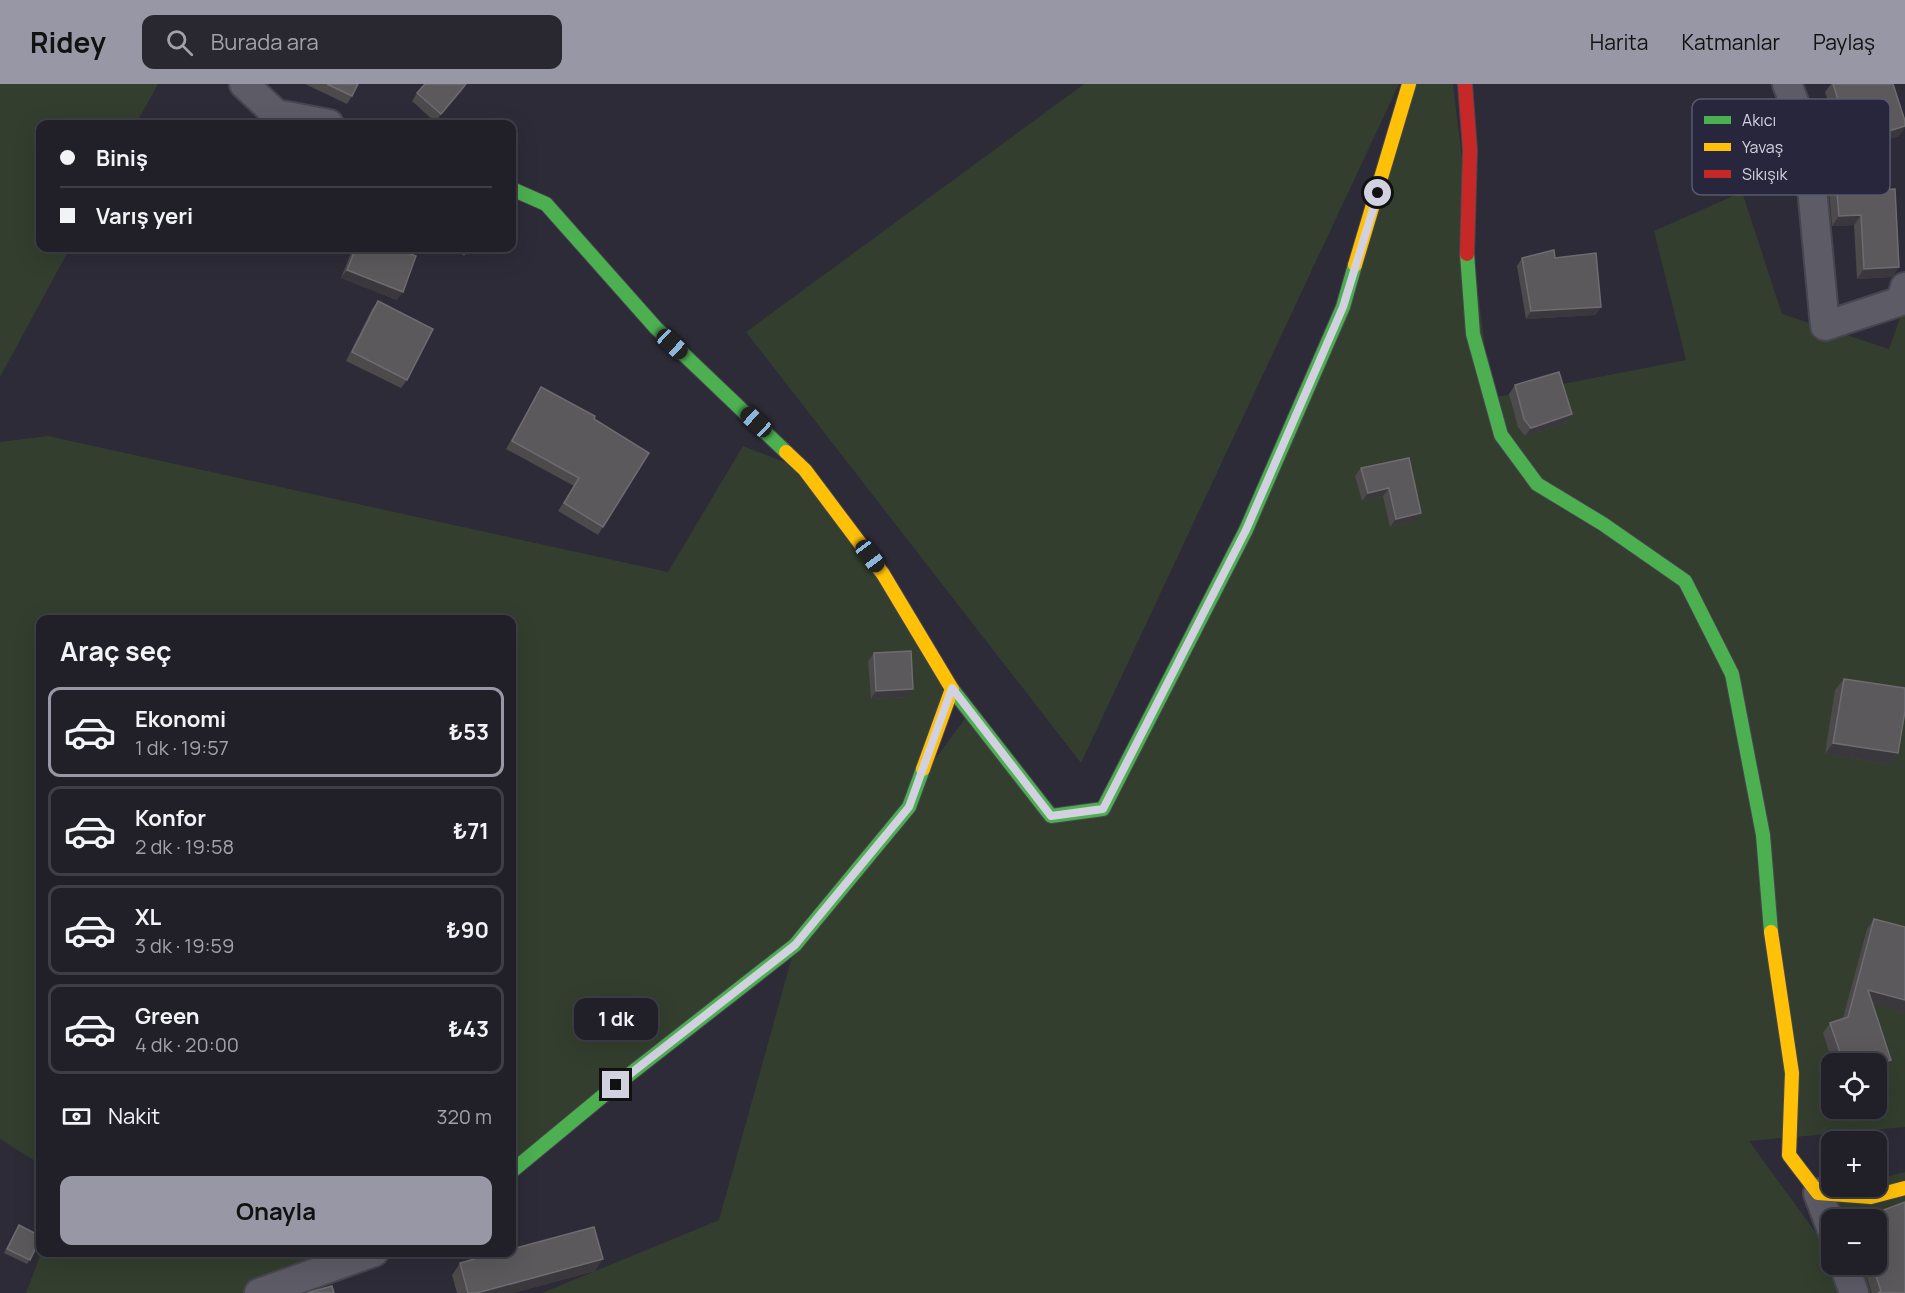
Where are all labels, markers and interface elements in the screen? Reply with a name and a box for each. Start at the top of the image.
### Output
search box [142,15,562,69]
text: Ridey [30,23,106,61]
icon: search [163,26,196,59]
text: Burada ara [211,27,319,57]
text: Harita [1590,28,1648,56]
text: Katmanlar [1681,28,1780,56]
text: Paylaş [1813,28,1875,56]
legend [1692,99,1890,195]
text: Akıcı [1742,109,1776,131]
text: Yavaş [1742,136,1783,158]
text: Biniş [96,143,148,173]
text: Sıkışık [1742,163,1788,185]
route start [1364,179,1391,206]
text: Varış yeri [96,201,193,231]
car [653,325,691,363]
car [737,403,775,441]
car [852,536,888,576]
text: Araç seç [60,632,171,669]
text: Ekonomi [135,704,226,734]
icon: car [63,705,117,759]
text: ₺53 [449,717,489,747]
text: 1 dk · 19:57 [135,734,229,761]
text: Konfor [135,803,206,833]
icon: car [63,804,117,858]
text: ₺71 [453,816,489,846]
text: 2 dk · 19:58 [135,833,234,860]
text: XL [135,902,161,932]
icon: car [63,903,117,957]
text: ₺90 [446,915,489,945]
text: 3 dk · 19:59 [135,932,235,959]
callout: 1 dk [574,998,658,1040]
text: Green [135,1001,200,1031]
icon: car [63,1002,117,1056]
text: 1 dk [598,1005,634,1032]
text: ₺43 [448,1014,489,1044]
text: 4 dk · 20:00 [135,1031,239,1058]
map controls [1821,1053,1887,1275]
button: locate [1821,1053,1887,1119]
route end [602,1071,629,1098]
icon: cash [60,1100,93,1133]
text: Nakit [108,1101,160,1131]
text: 320 m [436,1103,492,1130]
button: + [1821,1131,1887,1197]
button: Onayla [60,1176,492,1245]
button: − [1821,1209,1887,1275]

